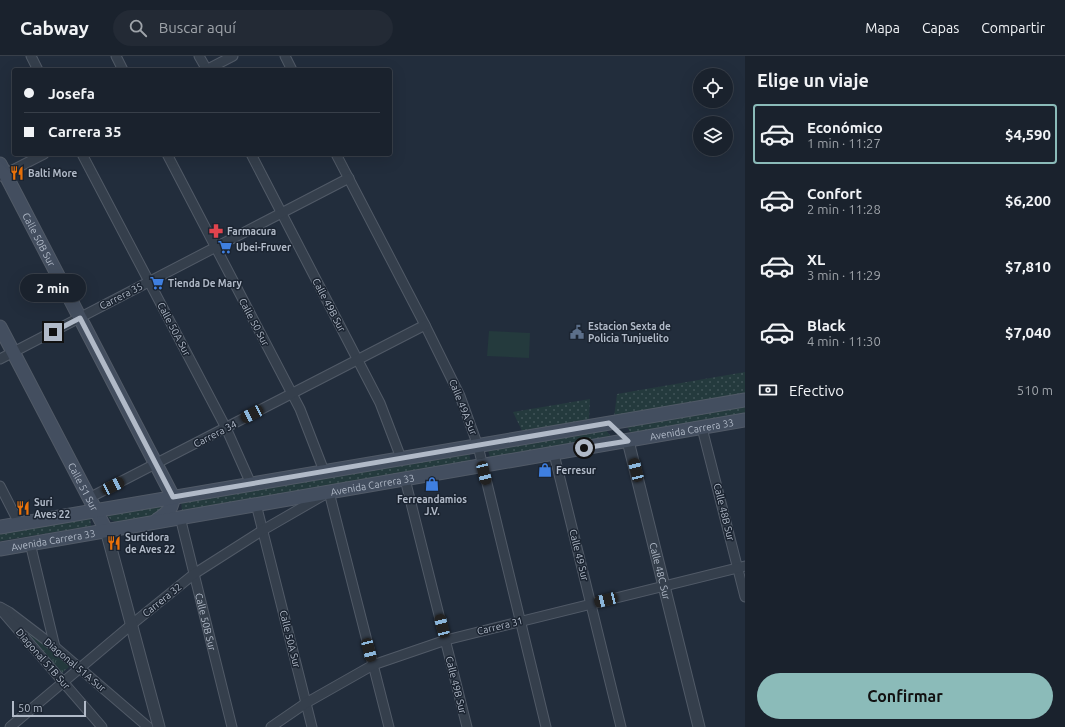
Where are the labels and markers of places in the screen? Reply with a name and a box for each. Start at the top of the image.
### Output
restaurant icon: Balti More [9,165,25,181]
place label: Balti More [28,168,78,179]
pharmacy icon: Farmacura [208,223,224,239]
place label: Farmacura [227,226,276,237]
supermarket icon: Ubei-Fruver [217,239,233,255]
place label: Ubei-Fruver [236,242,292,253]
supermarket icon: Tienda De Mary [149,275,165,291]
place label: Tienda De Mary [168,278,243,289]
place label: Estacion Sexta de Policia Tunjuelito [588,321,671,344]
public building icon: Estacion Sexta de Policia Tunjuelito [569,324,585,340]
shop icon: Ferresur [537,462,553,478]
place label: Ferresur [556,465,597,476]
shop icon: Ferreandamios J.V. [424,476,440,492]
place label: Ferreandamios J.V. [397,494,467,517]
place label: Suri Aves 22 [34,497,70,520]
restaurant icon: Suri Aves 22 [15,500,31,516]
place label: Surtidora de Aves 22 [125,532,176,555]
restaurant icon: Surtidora de Aves 22 [106,535,122,551]

